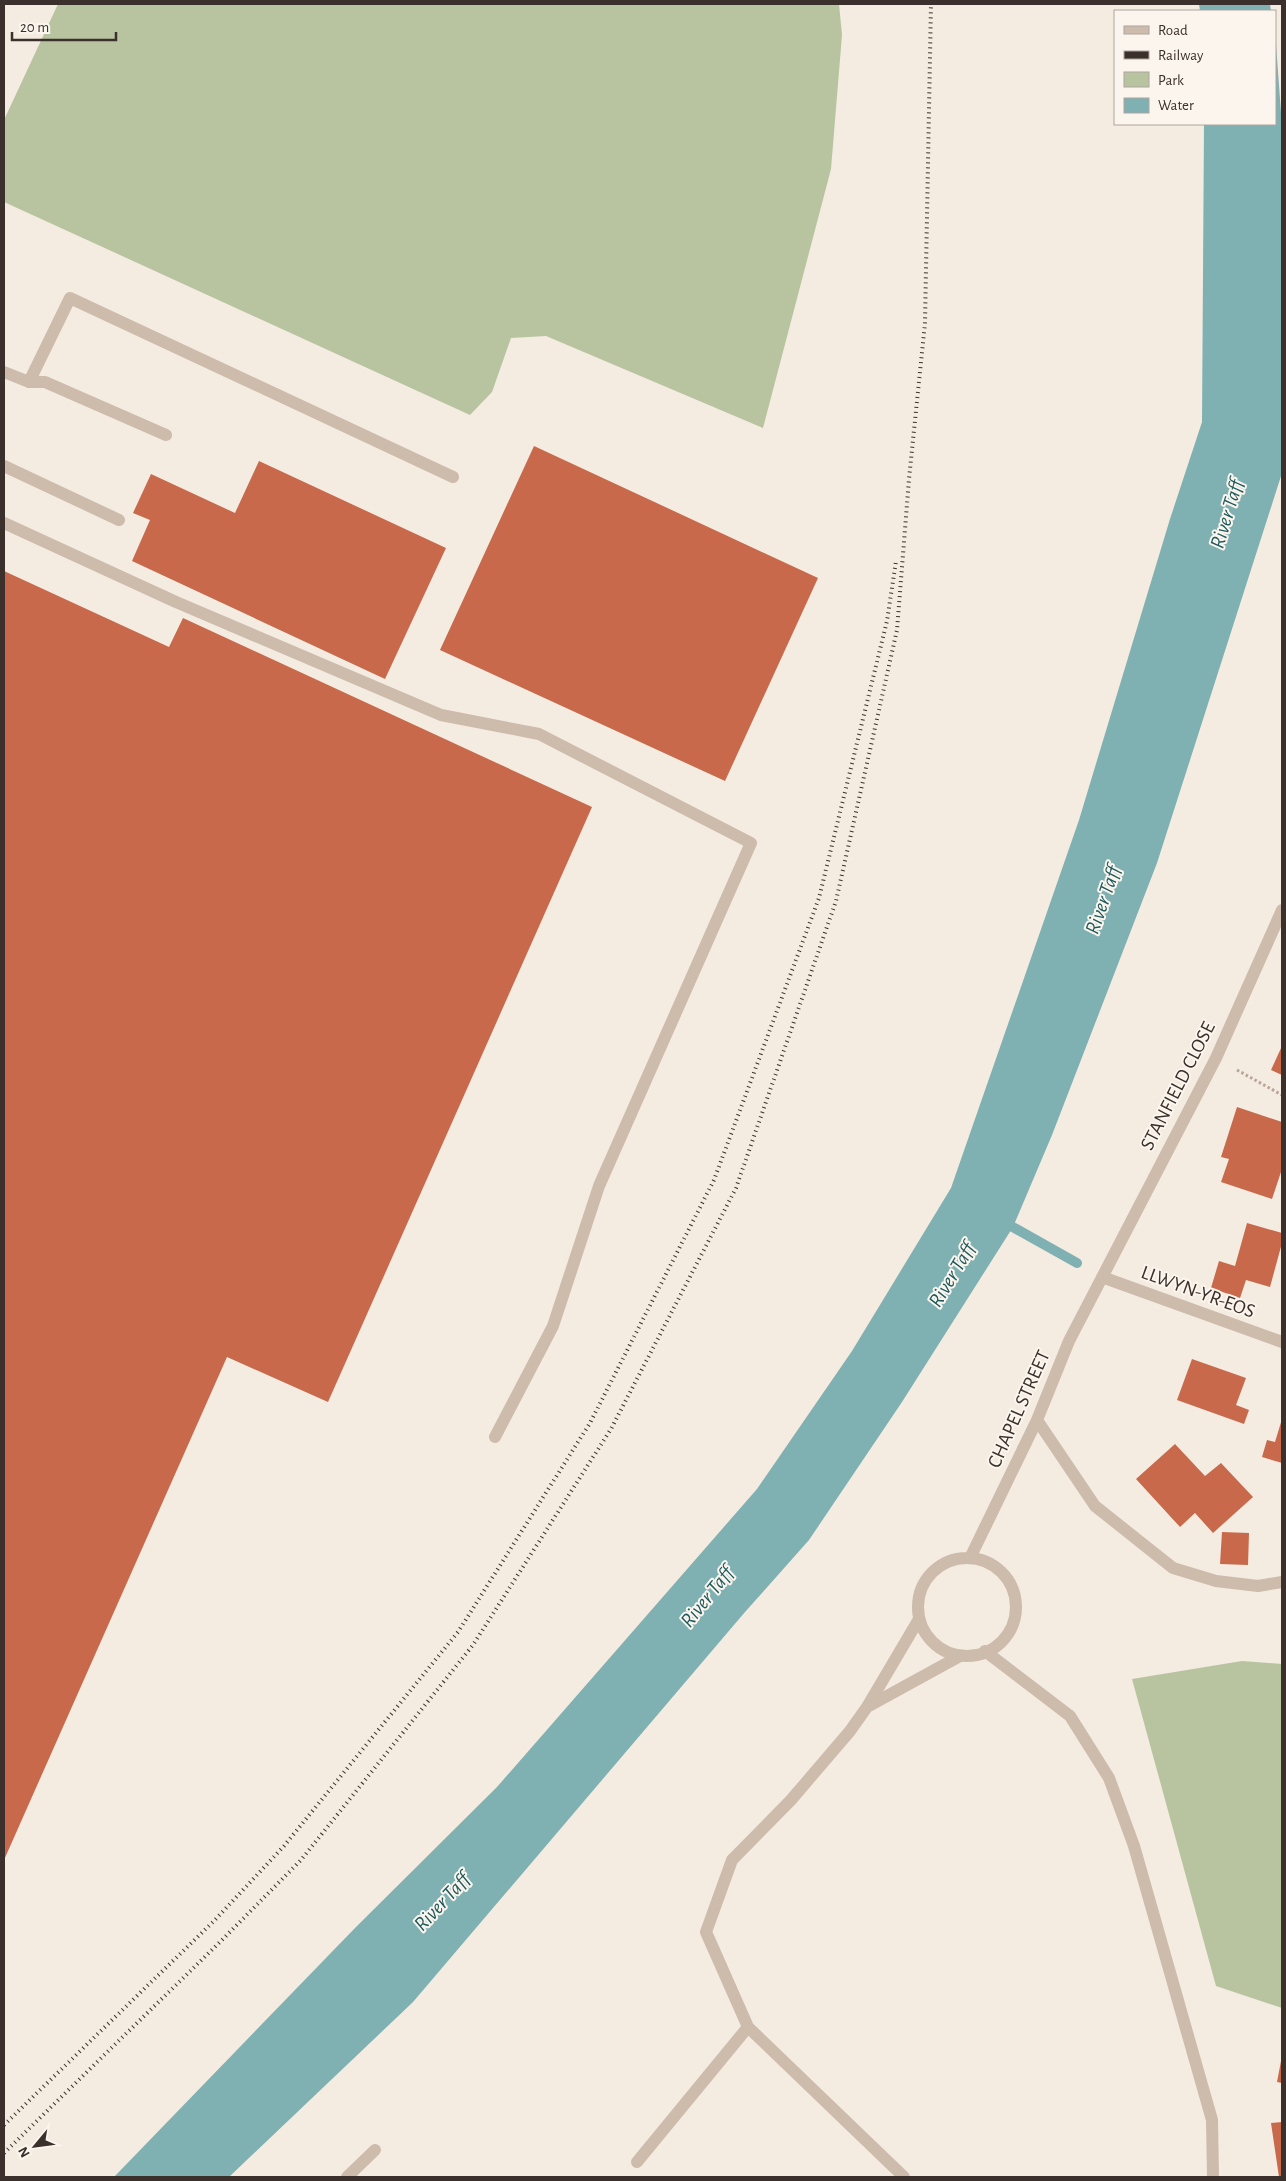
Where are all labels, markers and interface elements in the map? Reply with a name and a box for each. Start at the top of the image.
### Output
scale bar [12,10,116,42]
legend [1114,10,1276,125]
text: 20 m [20,20,49,35]
text: Road [1158,23,1188,38]
text: Railway [1158,48,1204,63]
text: Park [1158,73,1184,88]
text: Water [1158,98,1194,113]
water label: River Taff [1207,474,1248,551]
water label: River Taff [1082,860,1125,937]
street label: STANFIELD CLOSE [1137,1018,1219,1153]
water label: River Taff [925,1237,981,1311]
street label: LLWYN-YR-EOS [1139,1262,1257,1322]
street label: CHAPEL STREET [984,1347,1054,1471]
water label: River Taff [677,1560,739,1631]
water label: River Taff [410,1867,476,1935]
north arrow [10,2121,60,2171]
text: N [16,2144,33,2159]

